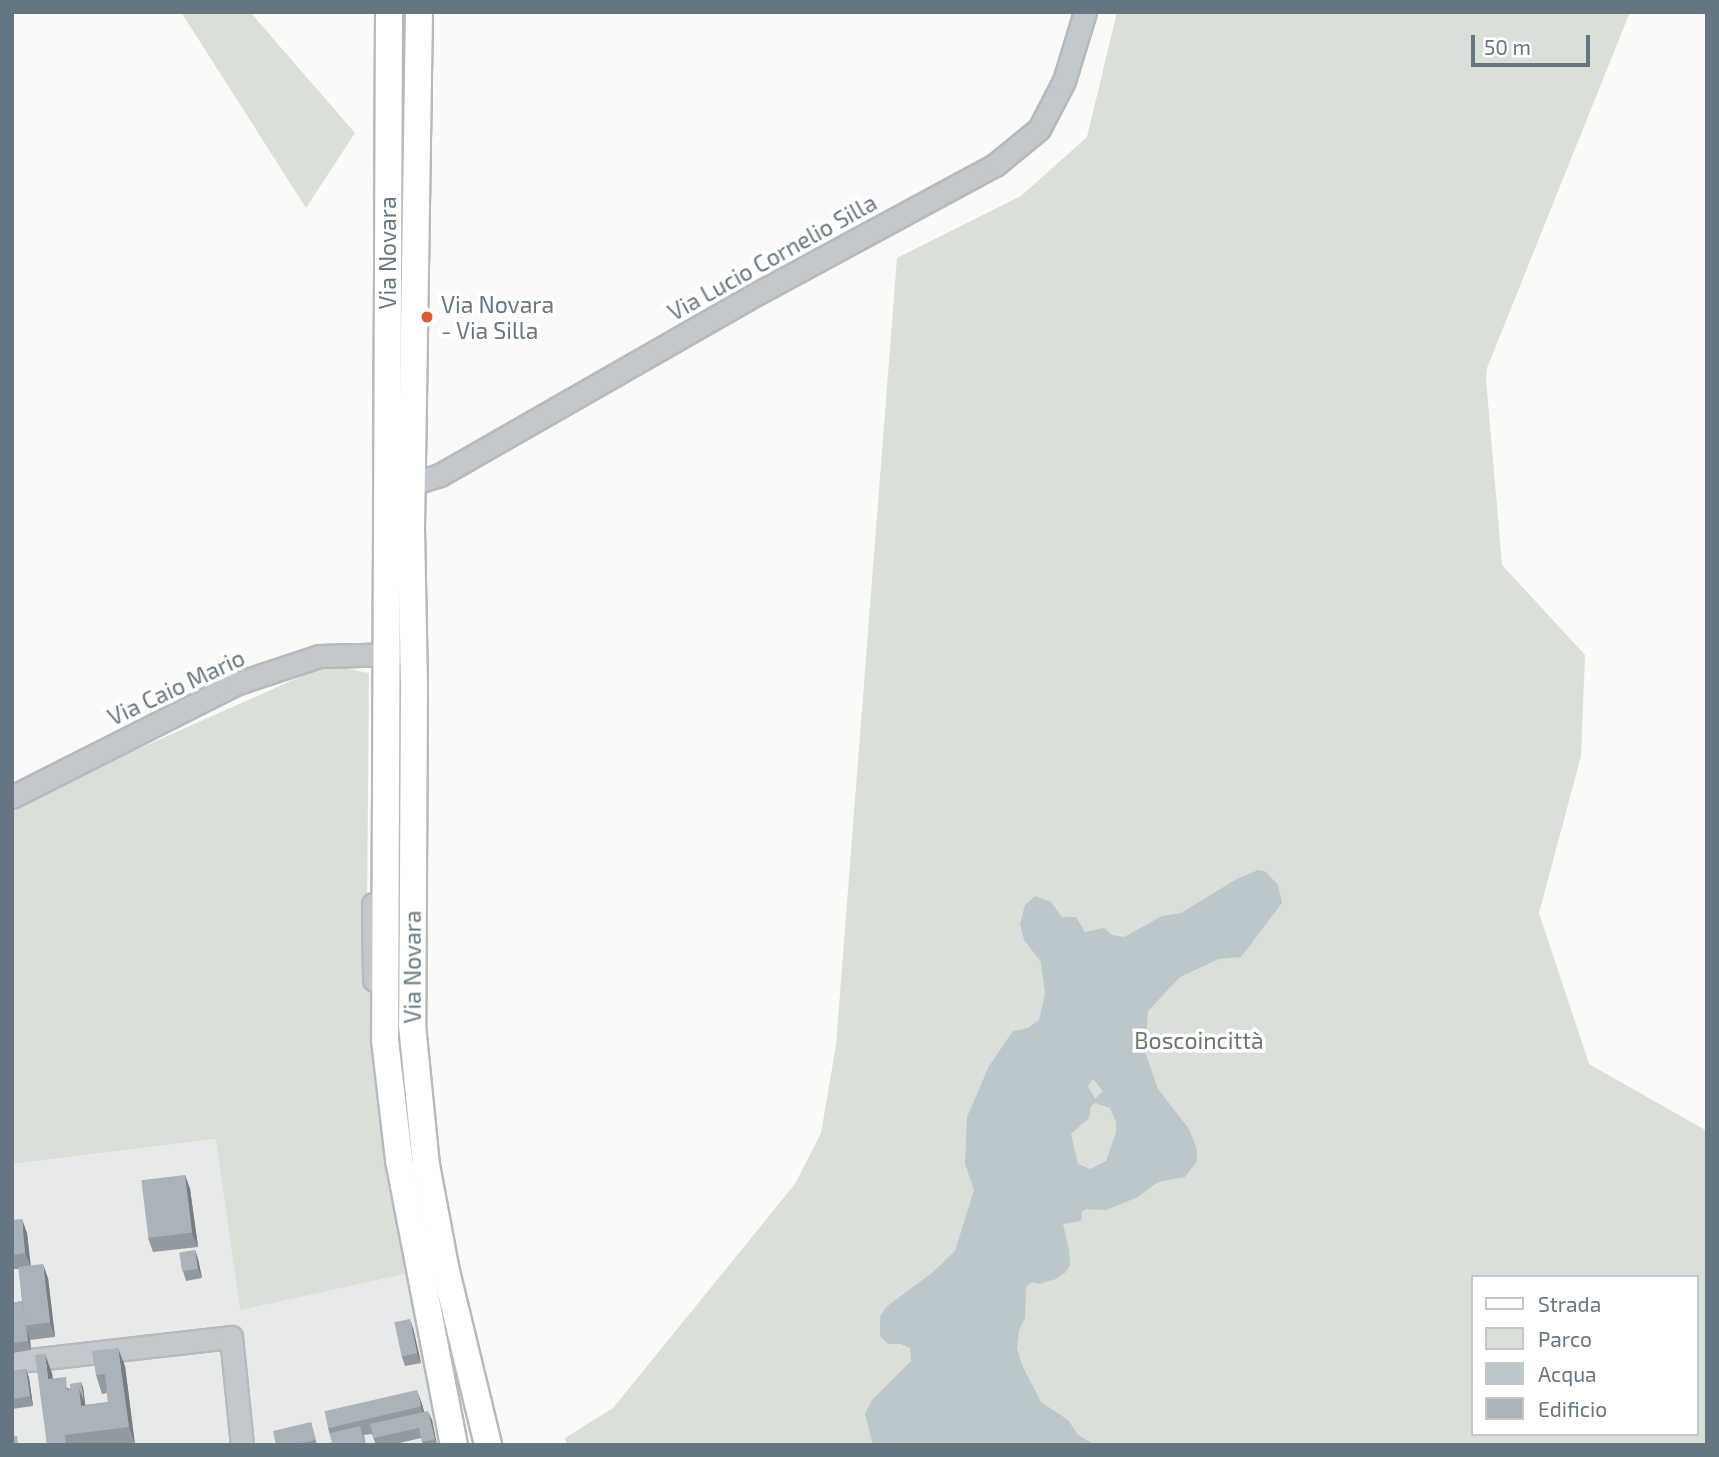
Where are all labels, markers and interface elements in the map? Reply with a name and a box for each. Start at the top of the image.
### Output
scale bar [1474,21,1593,65]
text: 50 m [1484,34,1531,59]
street label: Via Lucio Cornelio Silla [663,188,881,326]
street label: Via Novara [373,196,401,310]
place label: Via Novara - Via Silla [441,290,554,344]
marker: Via Novara - Via Silla [419,309,435,325]
street label: Via Caio Mario [103,643,249,731]
street label: Via Novara [398,910,426,1024]
park label: Boscoincittà [1134,1026,1264,1054]
legend [1470,1275,1698,1436]
text: Strada [1538,1291,1601,1316]
text: Parco [1538,1326,1592,1351]
text: Acqua [1538,1361,1597,1386]
text: Edificio [1538,1396,1607,1421]

